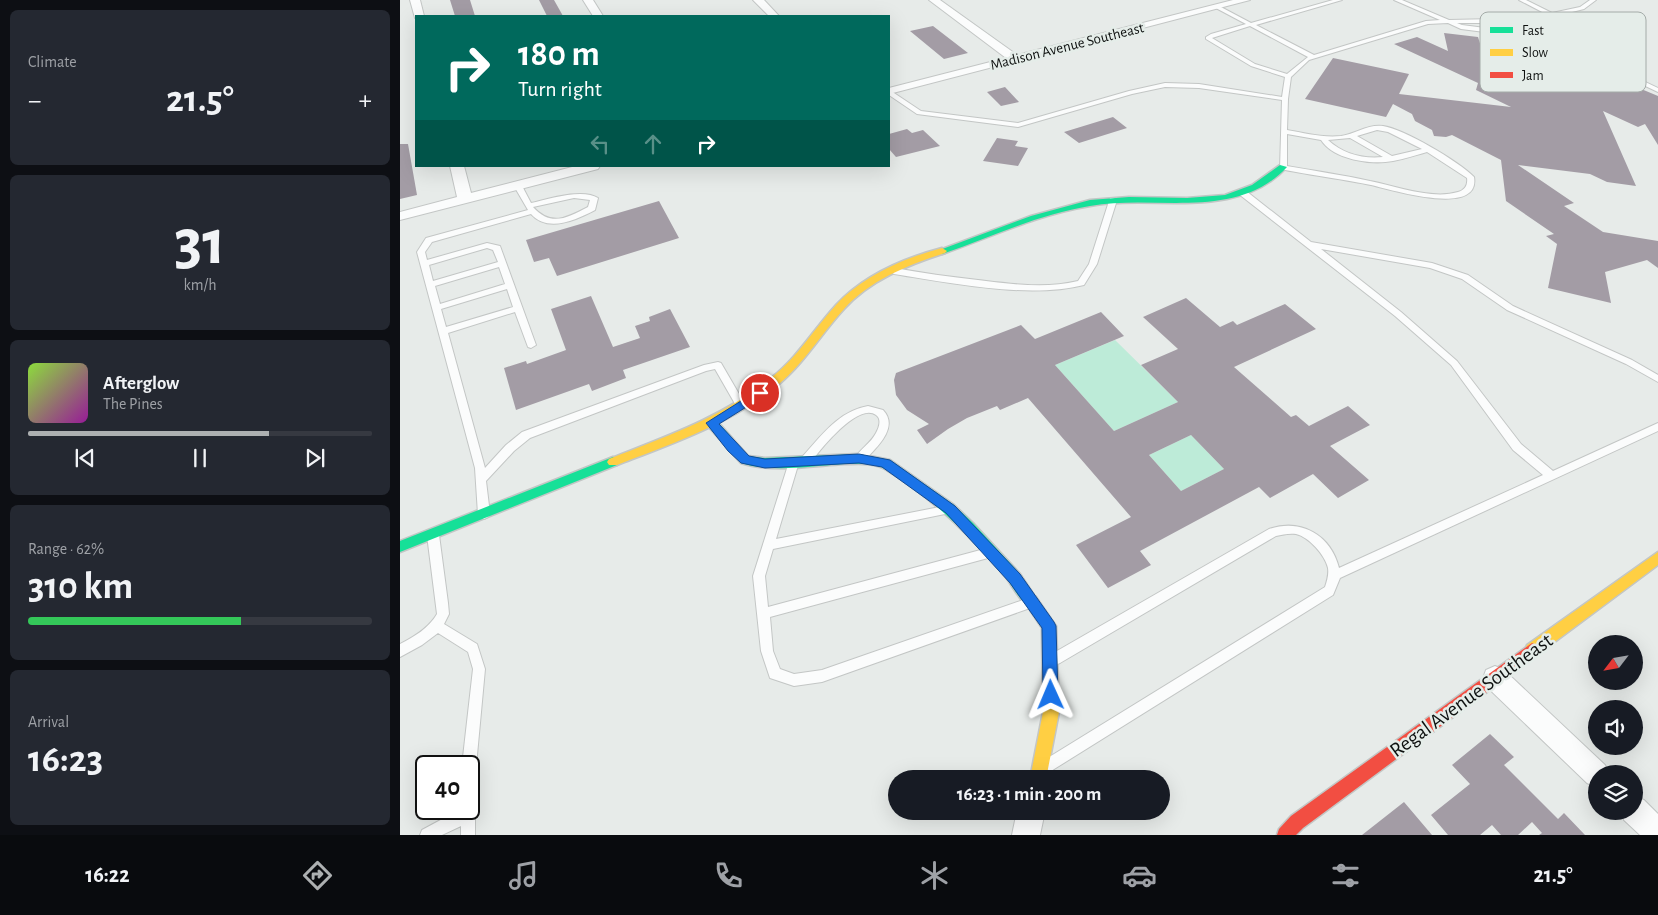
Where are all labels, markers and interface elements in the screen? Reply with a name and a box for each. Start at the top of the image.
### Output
legend [1480,12,1646,92]
street label: Madison Avenue Southeast [989,20,1146,73]
text: Fast [1522,24,1544,38]
icon: right [435,35,500,100]
text: 180 m [518,37,600,72]
text: Slow [1522,46,1549,60]
text: Climate [28,54,77,70]
text: Jam [1522,69,1544,83]
text: Turn right [518,78,602,100]
text: 21.5° [166,81,234,119]
text: − [28,87,41,115]
text: + [359,87,372,115]
icon: left [586,130,614,158]
icon: ahead [639,130,667,158]
icon: right [692,130,720,158]
text: 31 [174,211,226,276]
text: km/h [183,277,217,293]
pin [739,372,781,414]
text: Afterglow [103,374,179,393]
icon: arrive [746,379,774,407]
text: The Pines [103,396,163,412]
icon: previous [71,444,99,472]
icon: pause [186,444,214,472]
icon: next [301,444,329,472]
text: Range · 62% [28,541,104,557]
text: 310 km [28,568,133,606]
street label: Regal Avenue Southeast [1386,629,1557,761]
north arrow [1588,635,1642,690]
map controls [1588,635,1643,820]
position arrow [1024,668,1076,720]
button: sound [1588,700,1643,755]
text: Arrival [28,714,69,730]
text: 16:23 [28,741,103,779]
speed limit sign: 40 [415,755,480,820]
button: layers [1588,765,1643,820]
text: 16:23 · 1 min · 200 m [957,785,1101,804]
icon: directions [300,858,335,893]
icon: music [506,858,541,893]
icon: phone [711,858,746,893]
icon: climate [917,858,952,893]
icon: car [1122,858,1157,893]
icon: filters [1328,858,1363,893]
text: 16:22 [85,864,130,886]
text: 21.5° [1533,864,1573,886]

